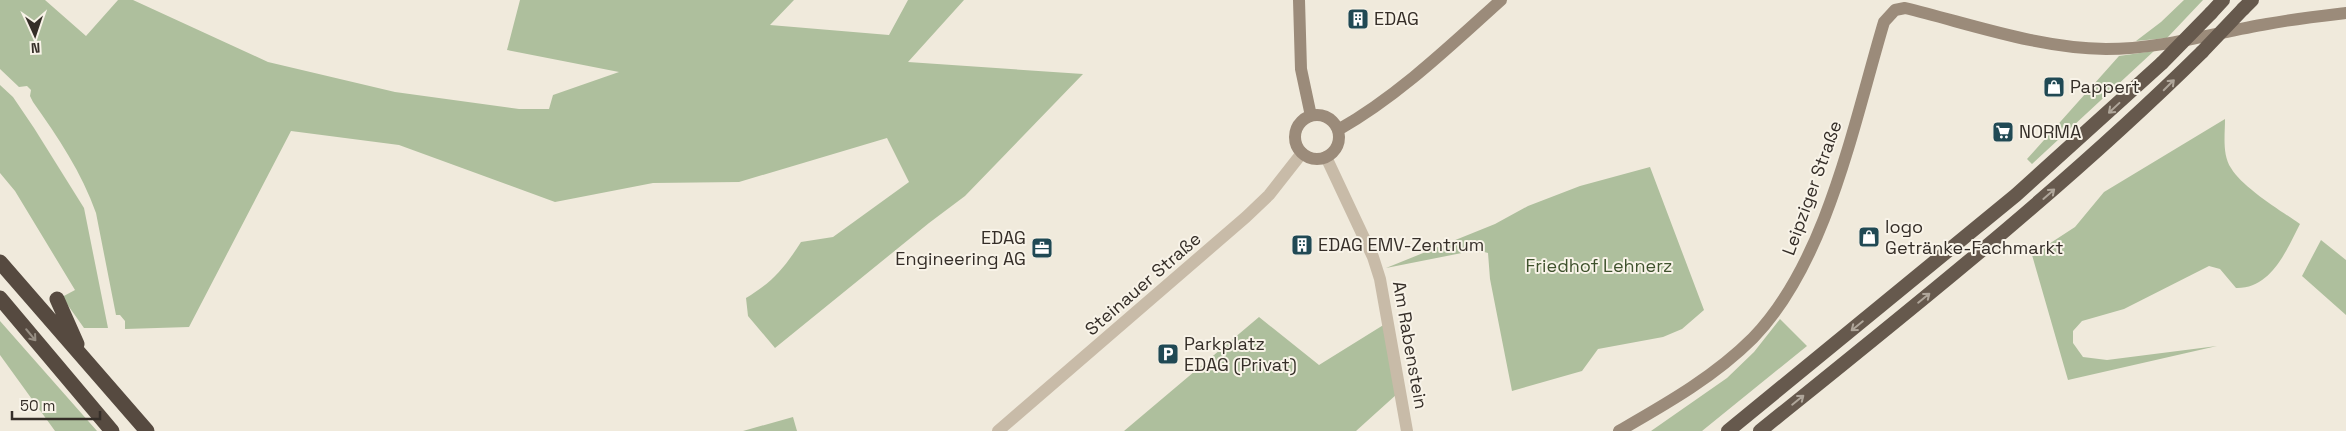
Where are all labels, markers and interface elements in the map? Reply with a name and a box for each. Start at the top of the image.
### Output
building icon: EDAG [1346,7,1370,31]
place label: EDAG [1374,7,1419,30]
north arrow [10,10,60,60]
text: N [31,39,41,57]
shop icon: Pappert [2042,75,2066,99]
place label: Pappert [2070,75,2140,98]
one-way arrow [2163,78,2175,91]
one-way arrow [2107,102,2120,114]
street label: Leipziger Straße [1777,117,1847,258]
supermarket icon: NORMA [1991,120,2015,144]
place label: NORMA [2019,120,2081,143]
one-way arrow [2042,188,2055,200]
place label: logo Getränke-Fachmarkt [1885,215,2063,259]
shop icon: logo Getränke-Fachmarkt [1857,225,1881,249]
place label: EDAG Engineering AG [895,226,1026,270]
street label: Steinauer Straße [1080,227,1205,340]
building icon: EDAG EMV-Zentrum [1290,233,1314,257]
place label: EDAG EMV-Zentrum [1318,233,1484,256]
office icon: EDAG Engineering AG [1030,236,1054,260]
park label: Friedhof Lehnerz [1526,254,1672,277]
street label: Am Rabenstein [1388,279,1433,411]
one-way arrow [1917,293,1930,304]
one-way arrow [1851,320,1864,331]
one-way arrow [26,328,37,341]
place label: Parkplatz EDAG (Privat) [1184,332,1297,376]
parking icon: Parkplatz EDAG (Privat) [1156,342,1180,366]
scale bar [12,388,100,420]
one-way arrow [1791,395,1804,406]
text: 50 m [20,396,55,415]

